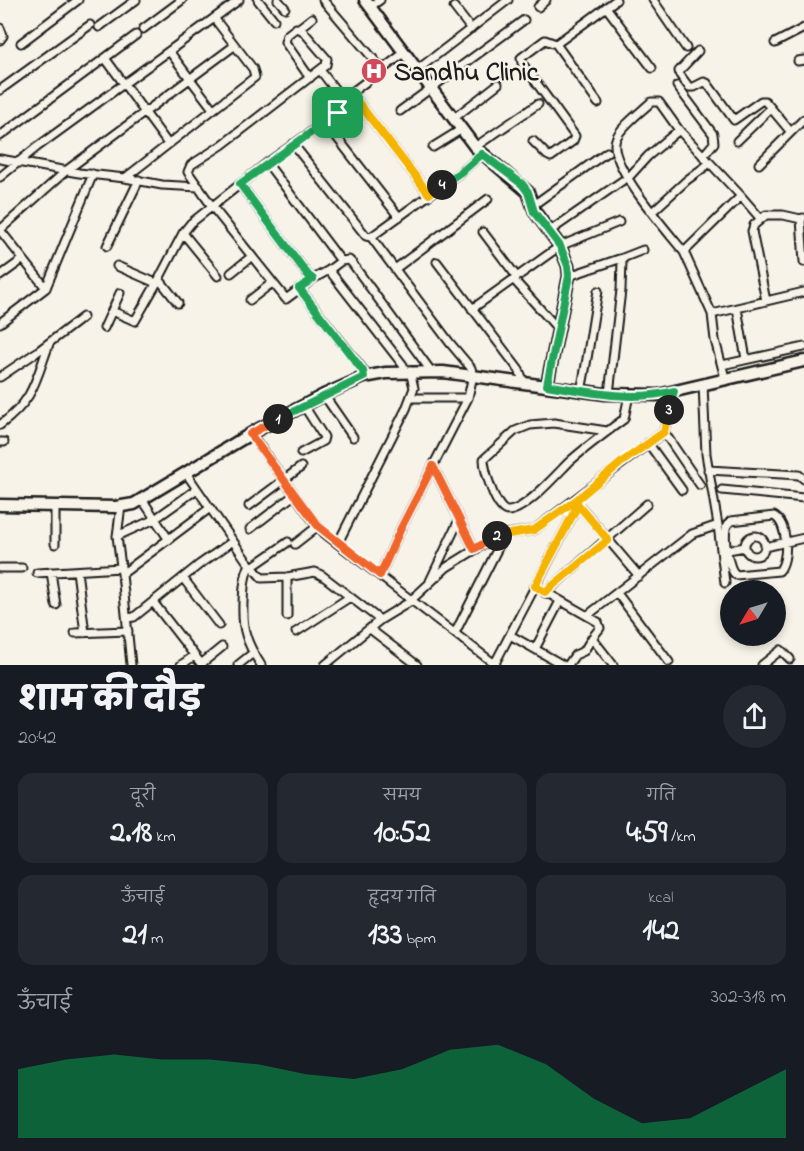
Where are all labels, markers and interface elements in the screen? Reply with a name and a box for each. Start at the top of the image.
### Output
place label: Sandhu Clinic [394,55,540,93]
hospital icon: Sandhu Clinic [359,56,389,86]
pin [312,87,363,138]
icon: arrive [321,96,354,129]
pin: 4 [427,170,457,200]
text: 4 [439,173,445,197]
pin: 3 [654,395,684,425]
text: 3 [666,398,672,422]
pin: 1 [263,404,293,434]
text: 1 [275,407,281,431]
pin: 2 [482,521,512,551]
text: 2 [493,524,501,548]
north arrow [720,580,786,646]
map controls [720,580,786,646]
text: शाम की दौड़ [18,677,202,725]
button: share [723,685,786,748]
text: 20:42 [18,724,56,753]
text: दूरी [130,784,156,808]
text: समय [383,784,421,808]
text: गति [646,784,676,808]
text: 2.18 [110,812,152,856]
text: 10:52 [373,812,431,856]
text: 4:59 [626,812,667,856]
text: km [152,825,176,849]
text: /km [667,825,696,849]
text: ऊँचाई [122,886,164,910]
text: हृदय गति [368,886,436,910]
text: kcal [648,886,674,910]
text: 142 [643,910,679,954]
text: 21 [123,914,147,958]
text: 133 [368,914,402,958]
text: m [147,927,163,951]
text: bpm [402,927,436,951]
text: 302–318 m [711,983,786,1012]
text: ऊँचाई [18,990,72,1019]

